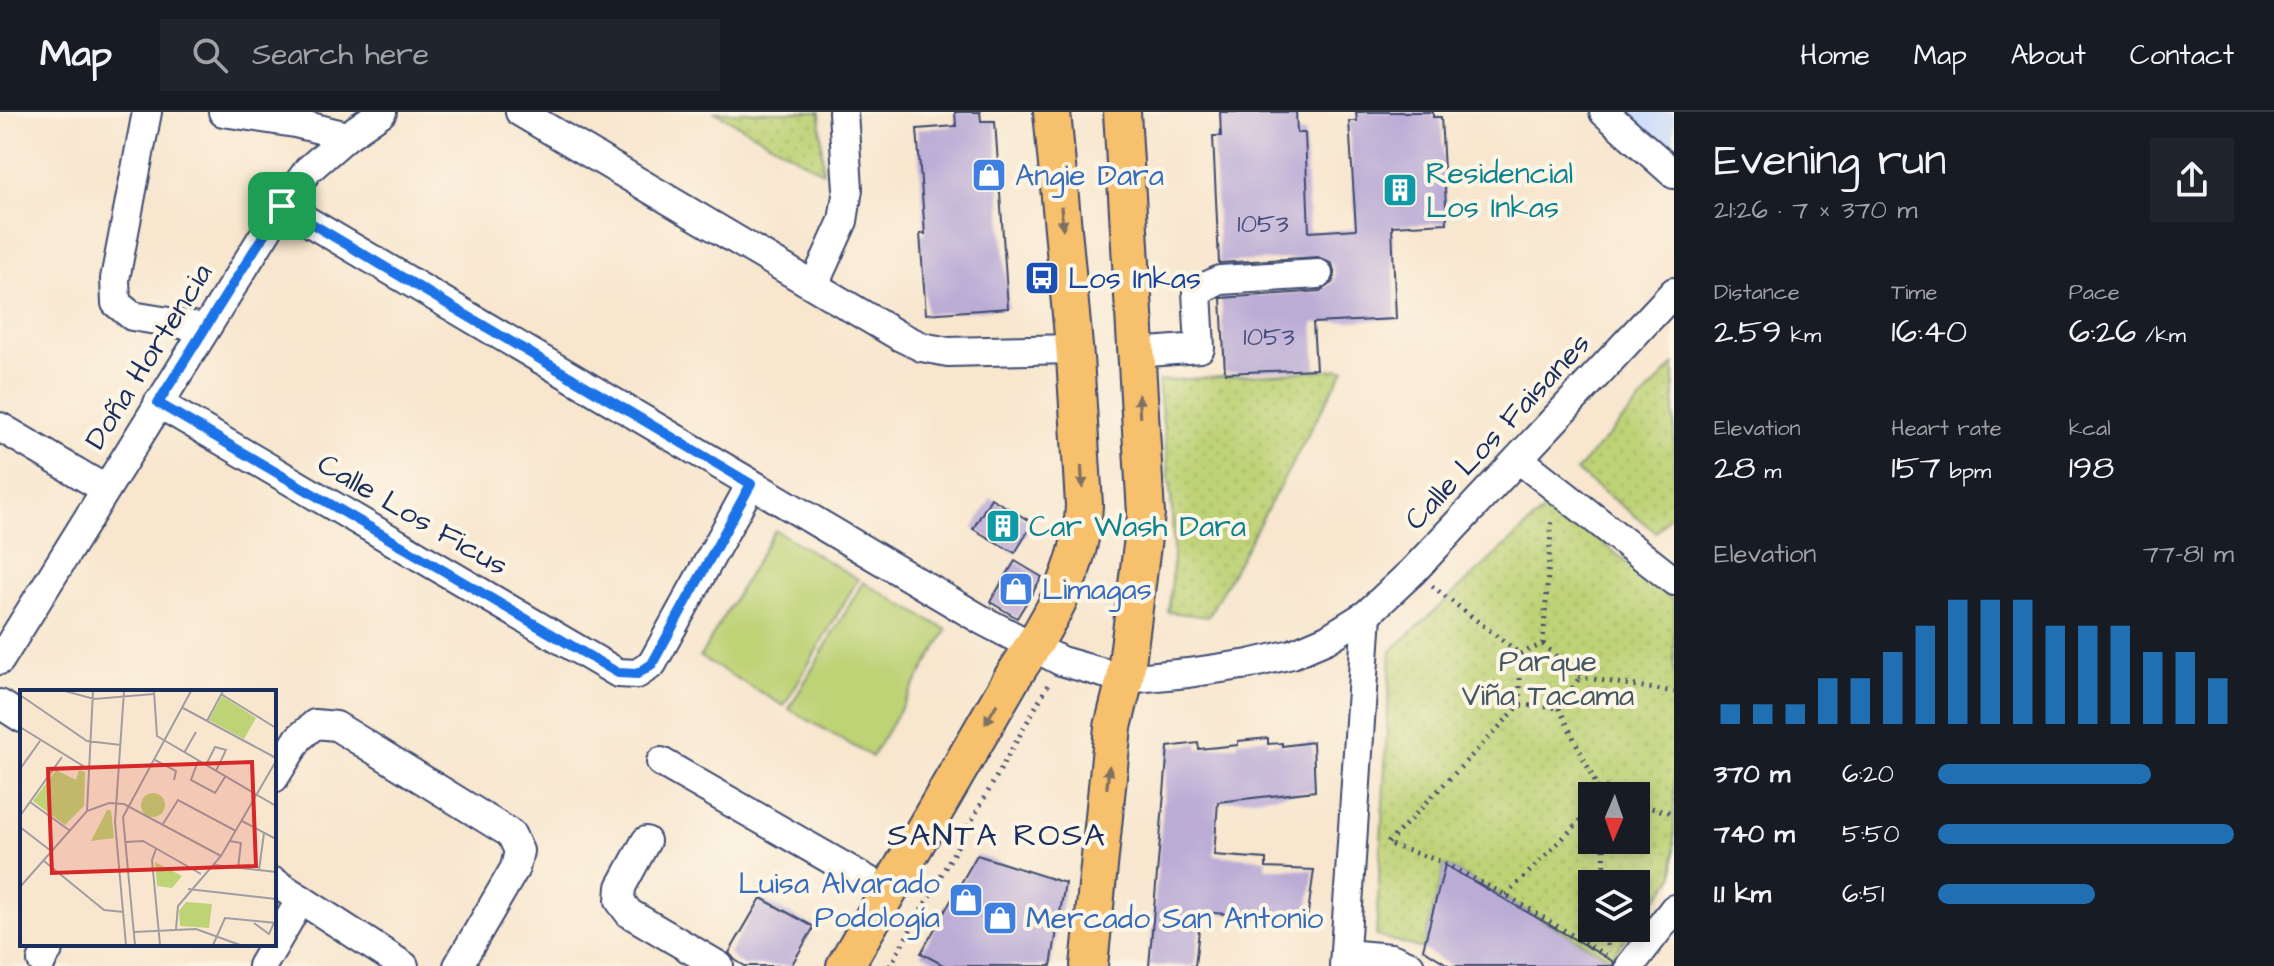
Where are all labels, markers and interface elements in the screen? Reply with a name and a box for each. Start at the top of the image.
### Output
search box [160,19,720,91]
text: Map [40,29,112,81]
icon: search [188,33,232,77]
text: Search here [252,34,429,76]
text: Home [1800,36,1870,75]
text: Map [1914,36,1967,75]
text: About [2011,36,2086,75]
text: Contact [2130,36,2234,75]
text: Evening run [1714,131,1946,192]
button: share [2150,138,2234,222]
place label: Residencial Los Inkas [1426,153,1573,229]
place label: Angie Dara [1015,155,1164,198]
shop icon: Angie Dara [970,156,1008,194]
building icon: Residencial Los Inkas [1381,171,1419,209]
pin [248,172,316,240]
icon: arrive [260,184,304,228]
text: 21:26 · 7 × 370 m [1714,192,1918,228]
one-way arrow [1056,205,1069,230]
house number: 1053 [1237,206,1289,242]
street label: Doña Hortencia [75,255,223,458]
place label: Los Inkas [1068,258,1201,300]
bus stop icon: Los Inkas [1023,259,1061,297]
text: Distance [1714,277,1800,308]
text: Time [1891,277,1937,308]
text: Pace [2069,277,2120,308]
text: 2.59 [1714,308,1782,356]
text: 16:40 [1891,308,1967,356]
text: 6:26 [2069,308,2136,356]
house number: 1053 [1243,319,1295,355]
text: km [1782,320,1821,351]
text: /km [2136,320,2186,351]
street label: Calle Los Faisanes [1395,324,1600,540]
one-way arrow [1132,393,1145,418]
text: Elevation [1714,413,1801,444]
text: Heart rate [1891,413,2002,444]
text: kcal [2069,413,2111,444]
street label: Calle Los Ficus [310,443,515,586]
text: 28 [1714,444,1756,492]
text: 157 [1891,444,1941,492]
text: 198 [2069,444,2114,492]
text: m [1756,456,1781,487]
text: bpm [1941,456,1991,487]
one-way arrow [1076,465,1089,490]
place label: Car Wash Dara [1029,506,1246,548]
building icon: Car Wash Dara [984,507,1022,545]
text: Elevation [1714,536,1816,572]
text: 77–81 m [2143,536,2234,572]
place label: Limagas [1042,569,1152,612]
shop icon: Limagas [997,570,1035,608]
park label: Parque Viña Tacama [1462,641,1634,717]
inset map [20,690,276,946]
one-way arrow [984,703,998,725]
text: 370 m [1714,756,1790,792]
text: 6:20 [1842,756,1894,792]
one-way arrow [1101,764,1114,789]
north arrow [1578,782,1650,854]
map controls [1578,782,1650,942]
district label: SANTA ROSA [887,813,1107,858]
text: 740 m [1714,816,1795,852]
text: 5:50 [1842,816,1900,852]
place label: Luisa Alvarado Podología [738,863,940,940]
button: layers [1578,870,1650,942]
text: 1.1 km [1714,876,1771,912]
text: 6:51 [1842,876,1884,912]
shop icon: Luisa Alvarado Podología [947,881,985,919]
place label: Mercado San Antonio [1026,898,1323,940]
shop icon: Mercado San Antonio [981,899,1019,937]

